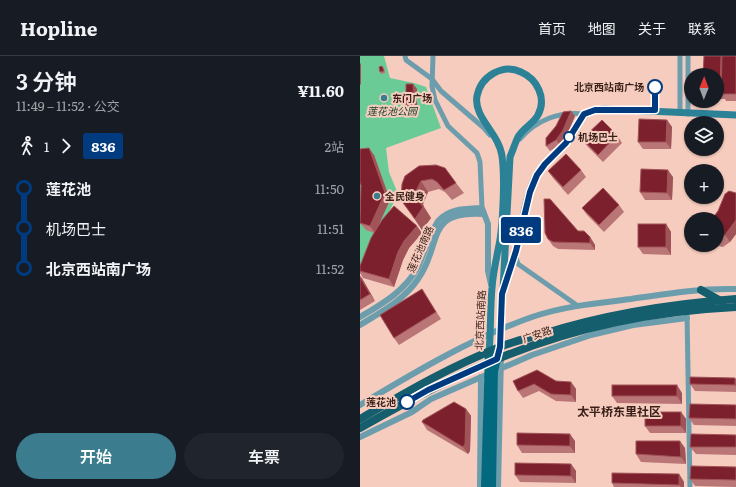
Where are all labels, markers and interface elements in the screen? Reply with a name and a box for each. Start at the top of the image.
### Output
text: Hopline [20,14,98,42]
text: 首页 [538,18,566,38]
text: 地图 [588,18,616,38]
text: 关于 [638,18,666,38]
text: 联系 [688,18,716,38]
text: 3 分钟 [16,64,77,97]
north arrow [684,68,724,108]
map controls [684,68,724,252]
text: ¥11.60 [297,79,344,102]
place label: 北京西站南广场 [574,79,644,94]
marker: 北京西站南广场 [647,79,663,95]
place label: 东门广场 [392,90,432,105]
marker: 东门广场 [379,93,389,103]
text: 11:49 – 11:52 · 公交 [16,96,120,115]
park label: 莲花池公园 [367,103,419,118]
button: layers [684,116,724,156]
place label: 机场巴士 [578,129,618,144]
marker: 机场巴士 [563,131,575,143]
icon: walk [16,135,38,157]
icon: forward [55,135,77,157]
text: 836 [91,136,115,156]
text: 1 [44,137,49,156]
text: 2站 [324,137,344,156]
button: + [684,164,724,204]
text: 莲花池 [46,177,91,200]
text: 11:50 [315,179,344,198]
place label: 全民健身 [384,188,425,203]
marker: 全民健身 [372,191,382,201]
button: − [684,212,724,252]
text: 机场巴士 [46,217,106,240]
line badge: 836 [498,217,544,243]
text: 11:51 [317,219,344,238]
text: 836 [509,220,533,240]
street label: 莲花池南路 [403,223,437,275]
text: 北京西站南广场 [46,257,151,280]
text: 11:52 [316,259,344,278]
street label: 北京西站南路 [470,290,489,350]
street label: 广安路 [520,322,553,346]
place label: 莲花池 [366,394,396,409]
marker: 莲花池 [399,394,415,410]
district label: 太平桥东里社区 [577,402,661,420]
button: 开始 [16,433,176,479]
button: 车票 [184,433,344,479]

